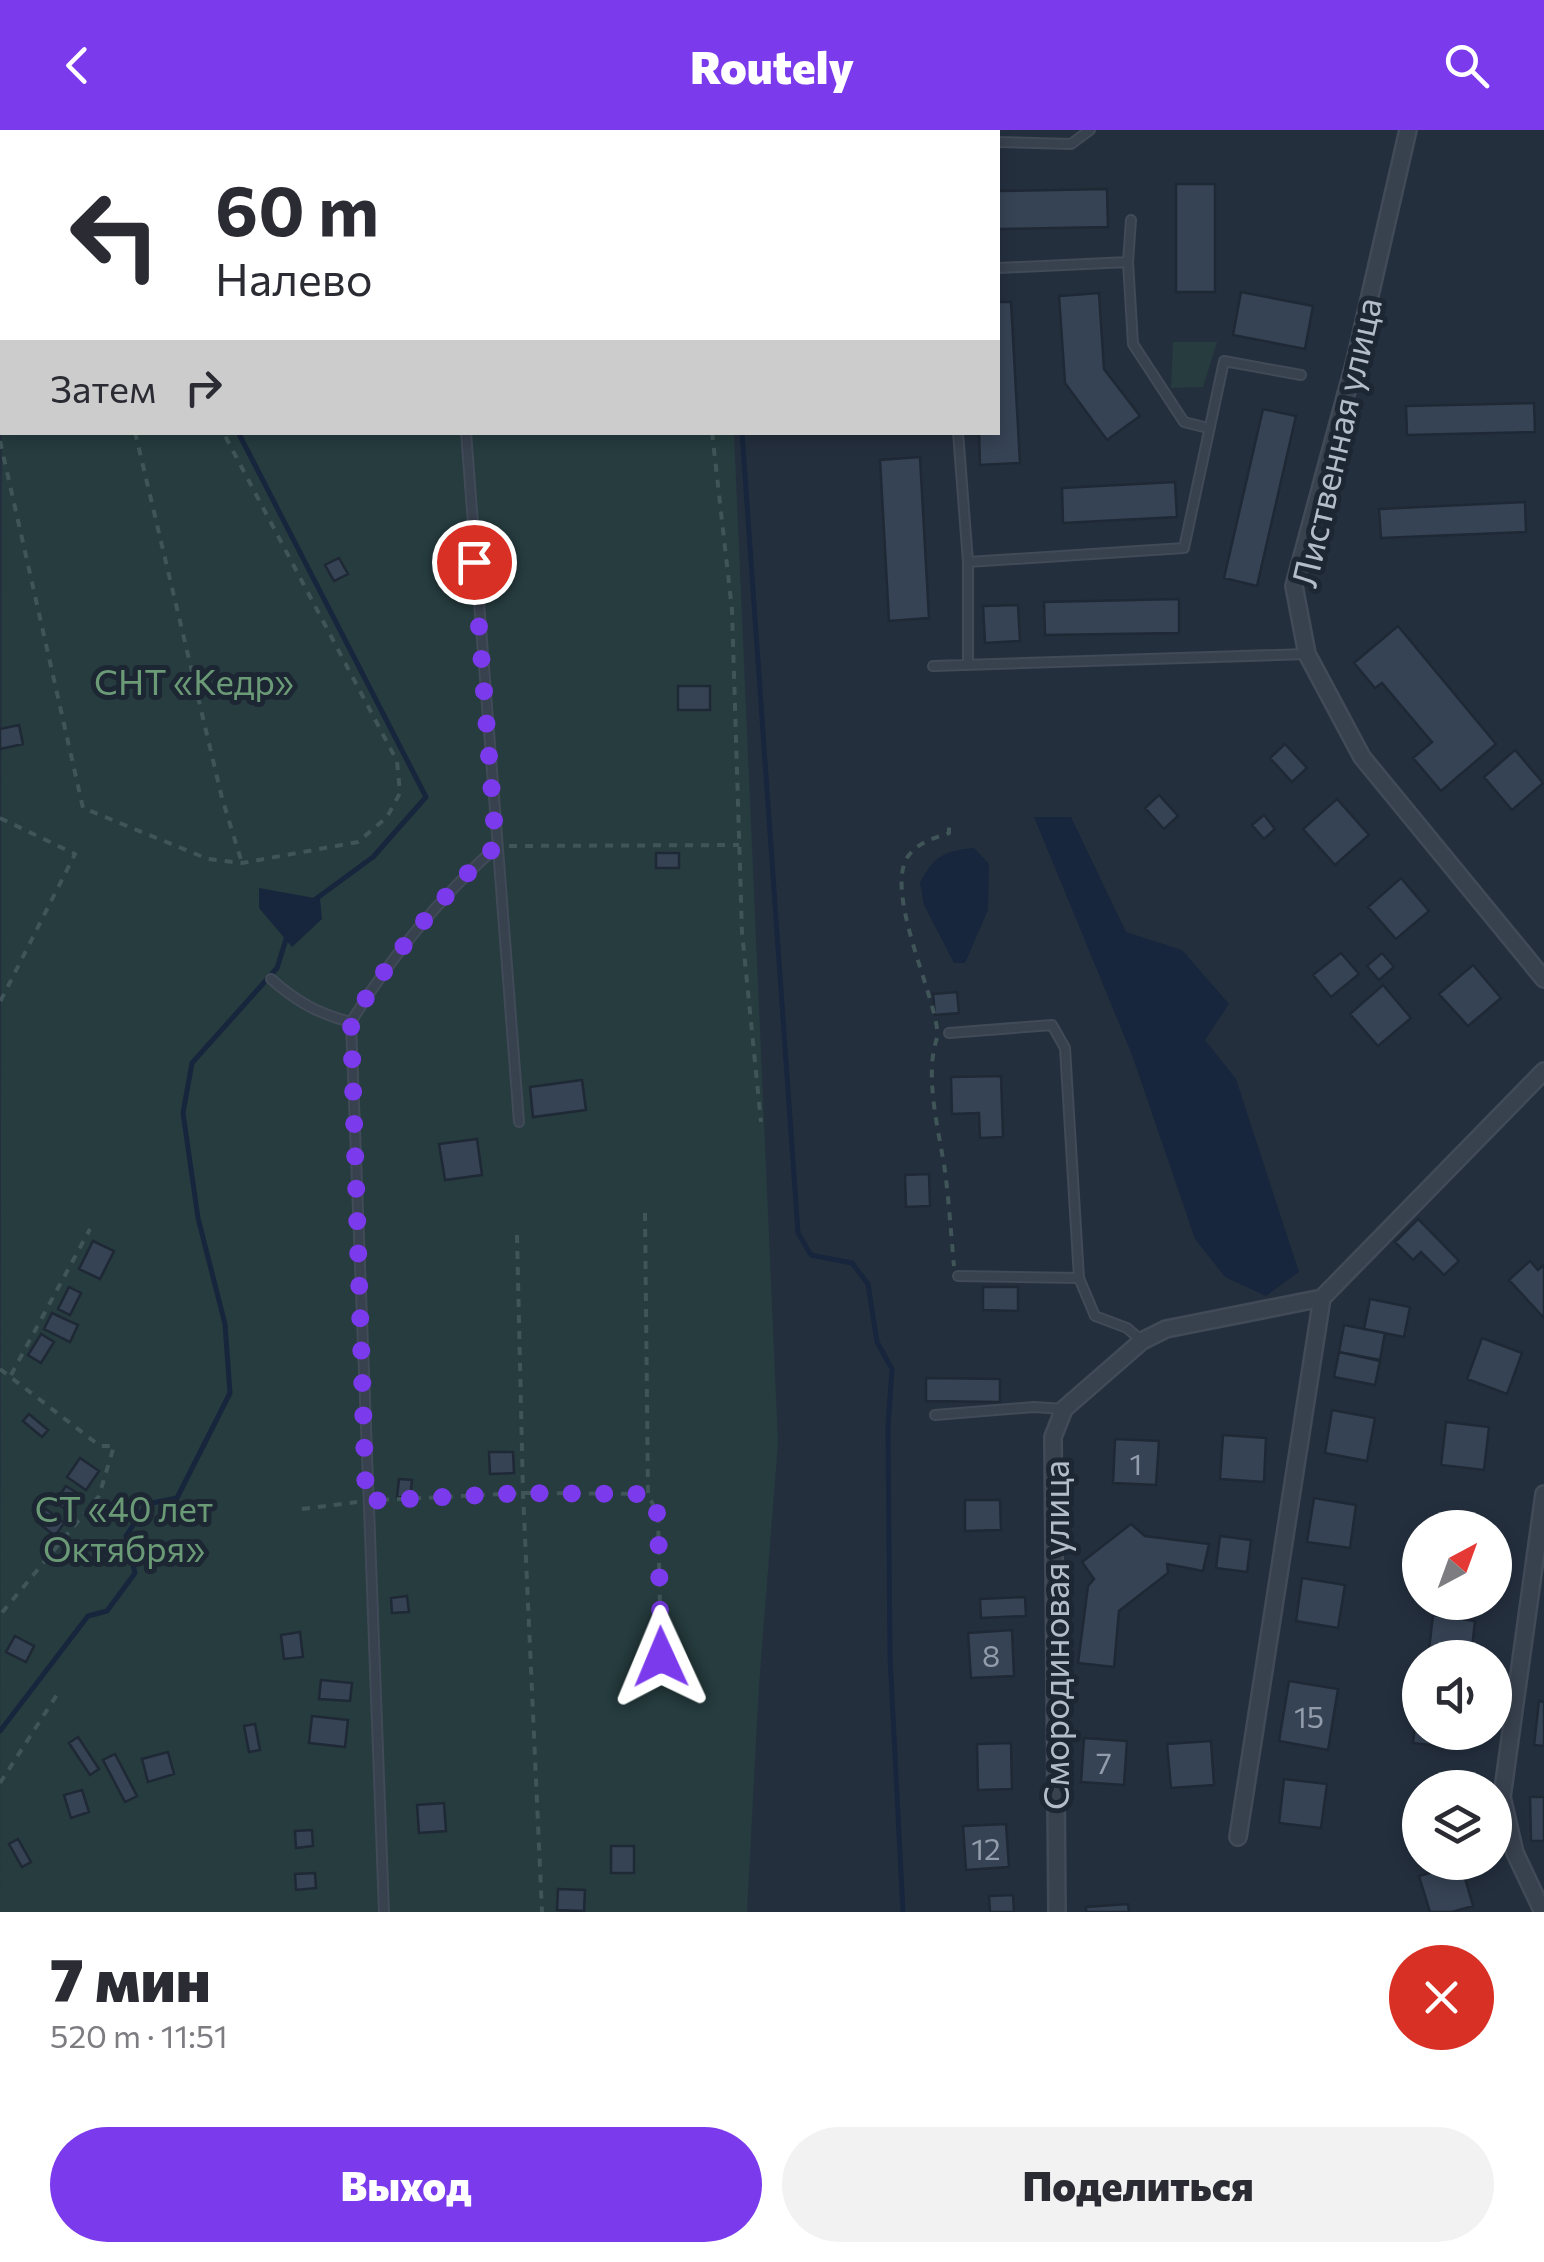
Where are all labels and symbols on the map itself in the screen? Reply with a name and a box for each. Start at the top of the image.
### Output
street label: Лиственная улица [1281,293,1389,591]
pin [432,520,517,605]
park label: СНТ «Кедр» [94,659,294,702]
house number: 1 [1130,1444,1142,1481]
street label: Смородиновая улица [1033,1460,1076,1810]
park label: СТ «40 лет Октября» [35,1486,213,1569]
north arrow [1402,1510,1512,1620]
position arrow [609,1605,713,1709]
house number: 8 [982,1636,1000,1673]
house number: 15 [1294,1697,1324,1734]
house number: 7 [1096,1743,1112,1780]
house number: 12 [971,1829,1001,1866]

